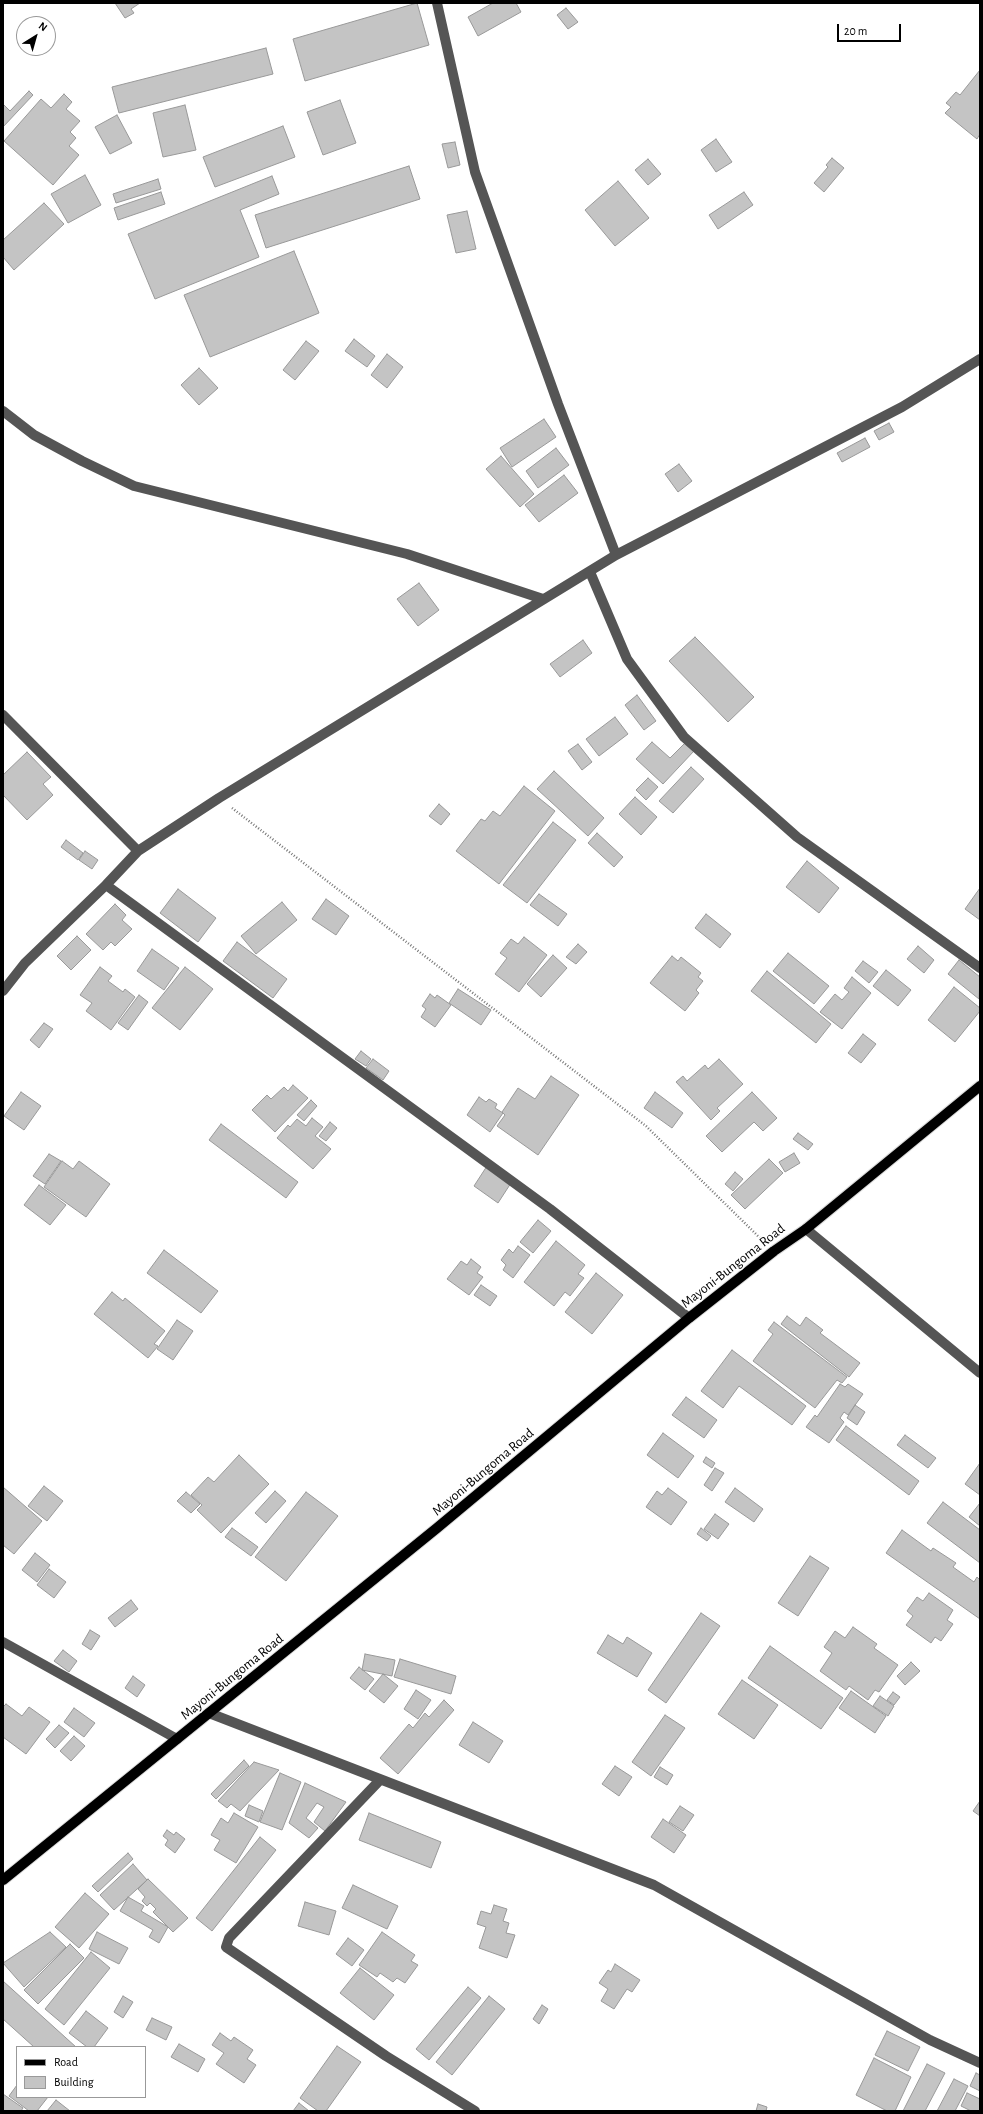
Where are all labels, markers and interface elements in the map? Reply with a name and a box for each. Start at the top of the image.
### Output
north arrow [16,16,56,56]
scale bar [839,16,903,42]
text: N [37,20,49,34]
text: 20 m [844,25,867,37]
street label: Mayoni-Bungoma Road [678,1220,788,1312]
street label: Mayoni-Bungoma Road [429,1425,537,1519]
street label: Mayoni-Bungoma Road [177,1630,287,1724]
legend [16,2046,146,2098]
text: Road [54,2056,78,2068]
text: Building [54,2076,94,2088]

